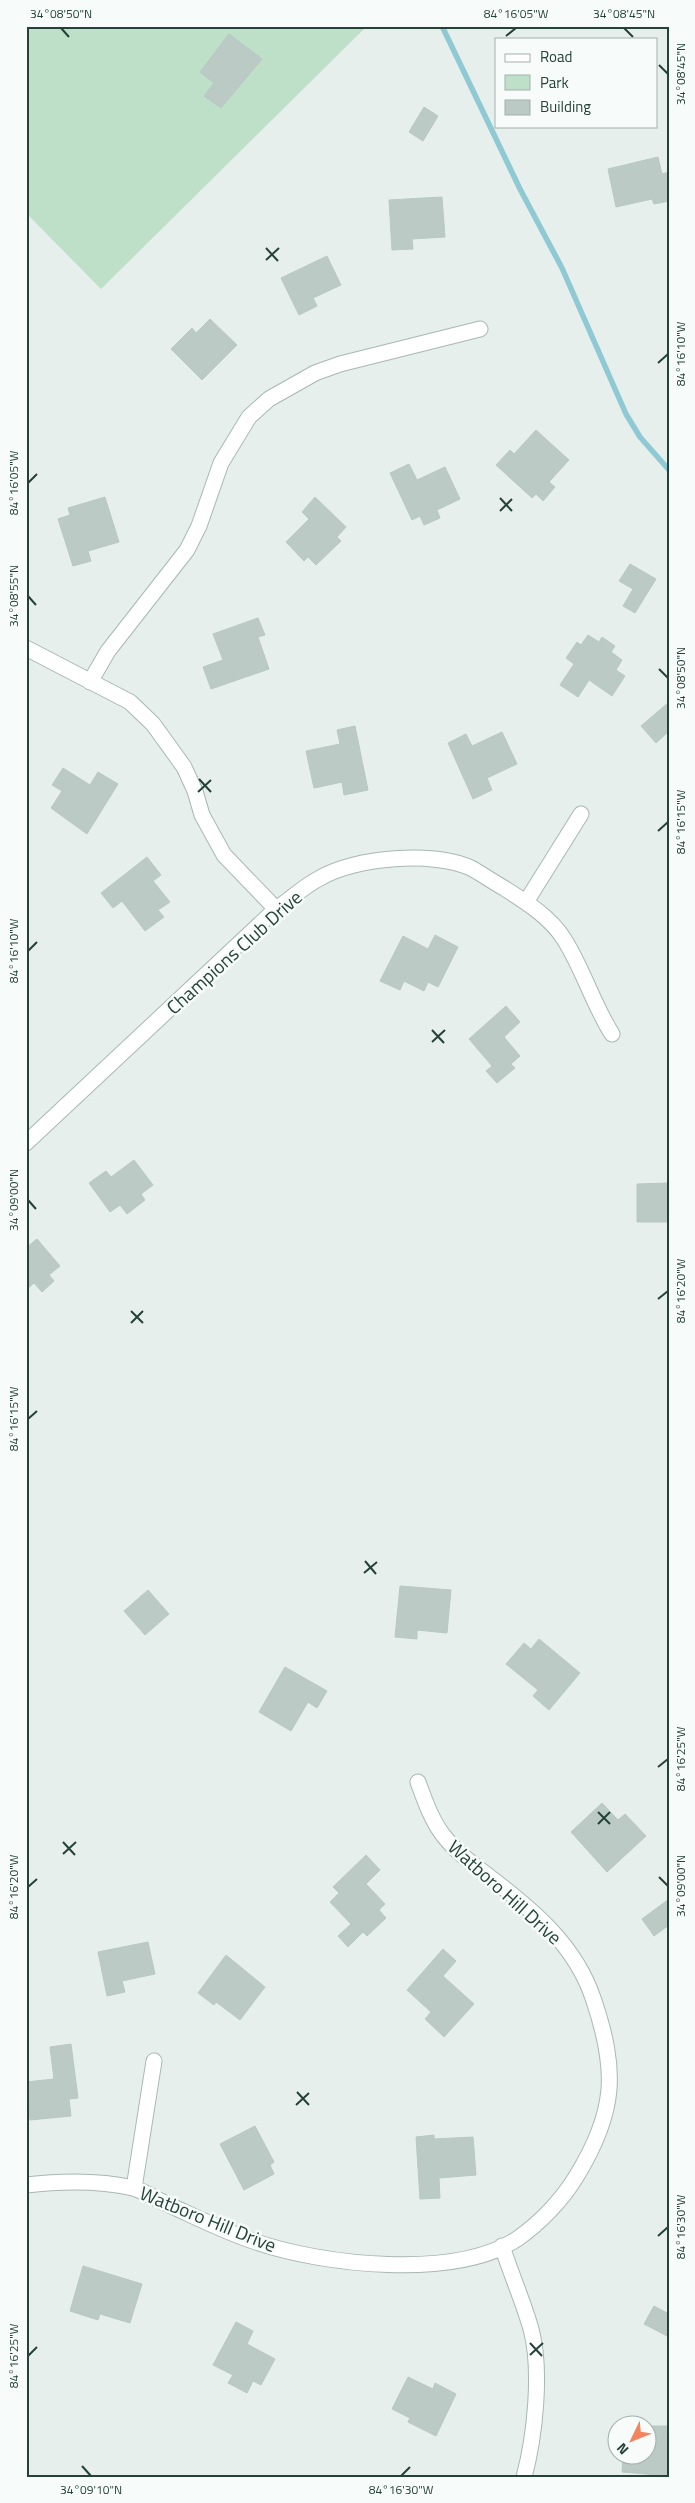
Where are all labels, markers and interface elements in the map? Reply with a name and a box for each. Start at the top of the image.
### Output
text: 34°08'50"N [30,4,92,23]
text: 84°16'05"W [484,4,549,23]
text: 34°08'45"N [593,4,655,23]
legend [495,38,658,128]
text: 34°08'45"N [671,43,690,105]
text: Road [540,45,572,68]
text: Park [540,71,569,94]
text: Building [540,95,591,118]
text: 84°16'10"W [671,321,690,386]
text: 84°16'05"W [4,450,23,515]
text: 34°08'55"N [4,565,23,627]
text: 34°08'50"N [671,647,690,709]
text: 84°16'15"W [671,789,690,854]
street label: Champions Club Drive [159,883,308,1021]
text: 84°16'10"W [4,918,23,983]
text: 34°09'00"N [4,1169,23,1231]
text: 84°16'20"W [671,1258,690,1323]
text: 84°16'15"W [4,1386,23,1451]
text: 84°16'25"W [671,1726,690,1791]
street label: Watboro Hill Drive [442,1832,569,1951]
text: 84°16'20"W [4,1854,23,1919]
text: 34°09'00"N [671,1855,690,1917]
street label: Watboro Hill Drive [136,2178,281,2259]
text: 84°16'30"W [671,2194,690,2259]
text: 84°16'25"W [4,2323,23,2388]
north arrow [608,2416,658,2466]
text: N [611,2438,633,2460]
text: 34°09'10"N [60,2480,122,2499]
text: 84°16'30"W [369,2480,434,2499]

